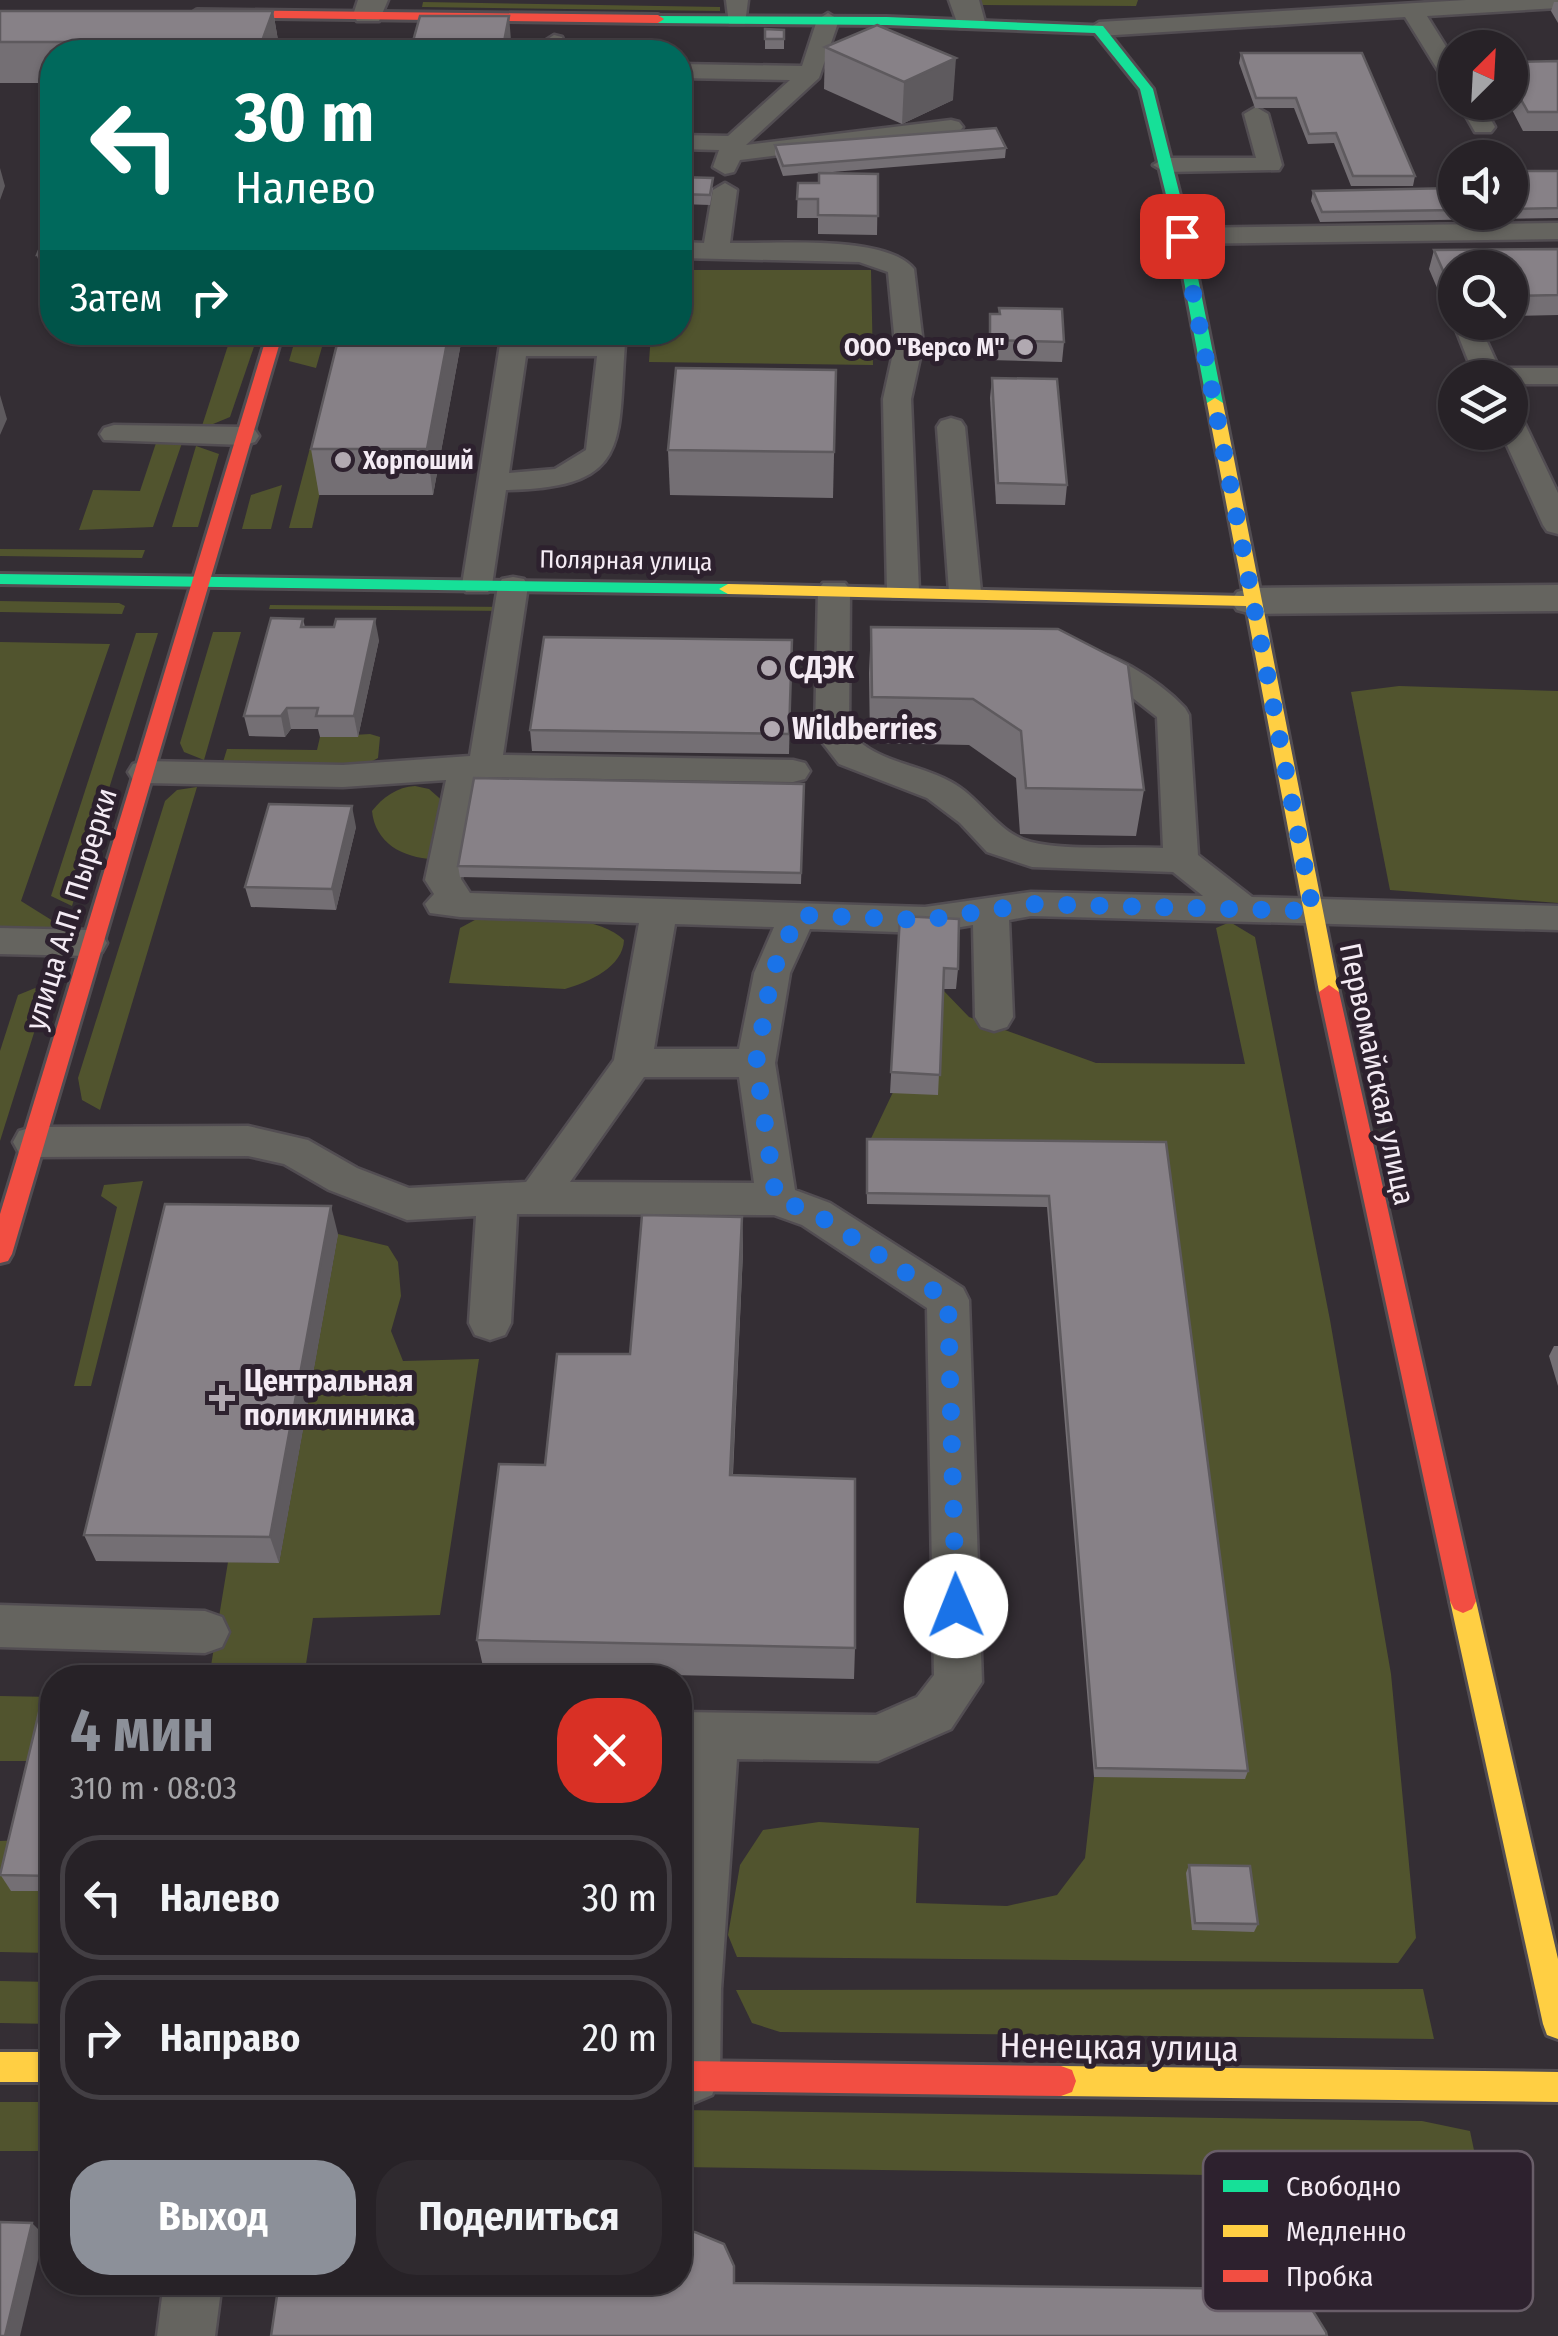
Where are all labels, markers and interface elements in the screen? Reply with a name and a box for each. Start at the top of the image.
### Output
north arrow [1438,30,1528,120]
map controls [1438,30,1528,450]
text: 30 m [235,76,374,160]
icon: left [70,80,200,210]
button: sound [1438,140,1528,230]
text: Налево [235,161,376,215]
pin [1140,194,1225,279]
icon: arrive [1155,209,1210,264]
button: search [1438,250,1528,340]
icon: right [182,270,237,325]
text: Затем [70,275,162,321]
place label: ООО "Версо М" [844,333,1005,363]
marker: ООО "Версо М" [1014,336,1036,358]
button: layers [1438,360,1528,450]
place label: Хорпоший [362,446,474,476]
marker: Хорпоший [332,449,354,471]
street label: Полярная улица [539,544,713,578]
place label: СДЭК [789,650,855,686]
marker: СДЭК [758,657,780,679]
place label: Wildberries [792,711,937,747]
marker: Wildberries [761,718,783,740]
street label: улица А.П. Пырерки [17,784,125,1034]
street label: Первомайская улица [1332,940,1422,1208]
place label: Центральная поликлиника [244,1363,415,1433]
marker: Центральная поликлиника [209,1385,235,1411]
position arrow [904,1554,1008,1658]
text: 4 мин [70,1695,214,1767]
button: close [557,1698,662,1803]
text: 310 m · 08:03 [70,1769,237,1807]
icon: left [75,1870,130,1925]
text: Налево [160,1875,280,1921]
text: 30 m [582,1875,657,1921]
icon: right [75,2010,130,2065]
text: Направо [160,2015,300,2061]
text: 20 m [582,2015,657,2061]
street label: Ненецкая улица [999,2024,1239,2070]
legend [1203,2151,1533,2311]
button: Выход [70,2160,356,2275]
button: Поделиться [376,2160,662,2275]
text: Свободно [1286,2170,1401,2203]
text: Медленно [1286,2215,1407,2248]
text: Пробка [1286,2260,1373,2293]

